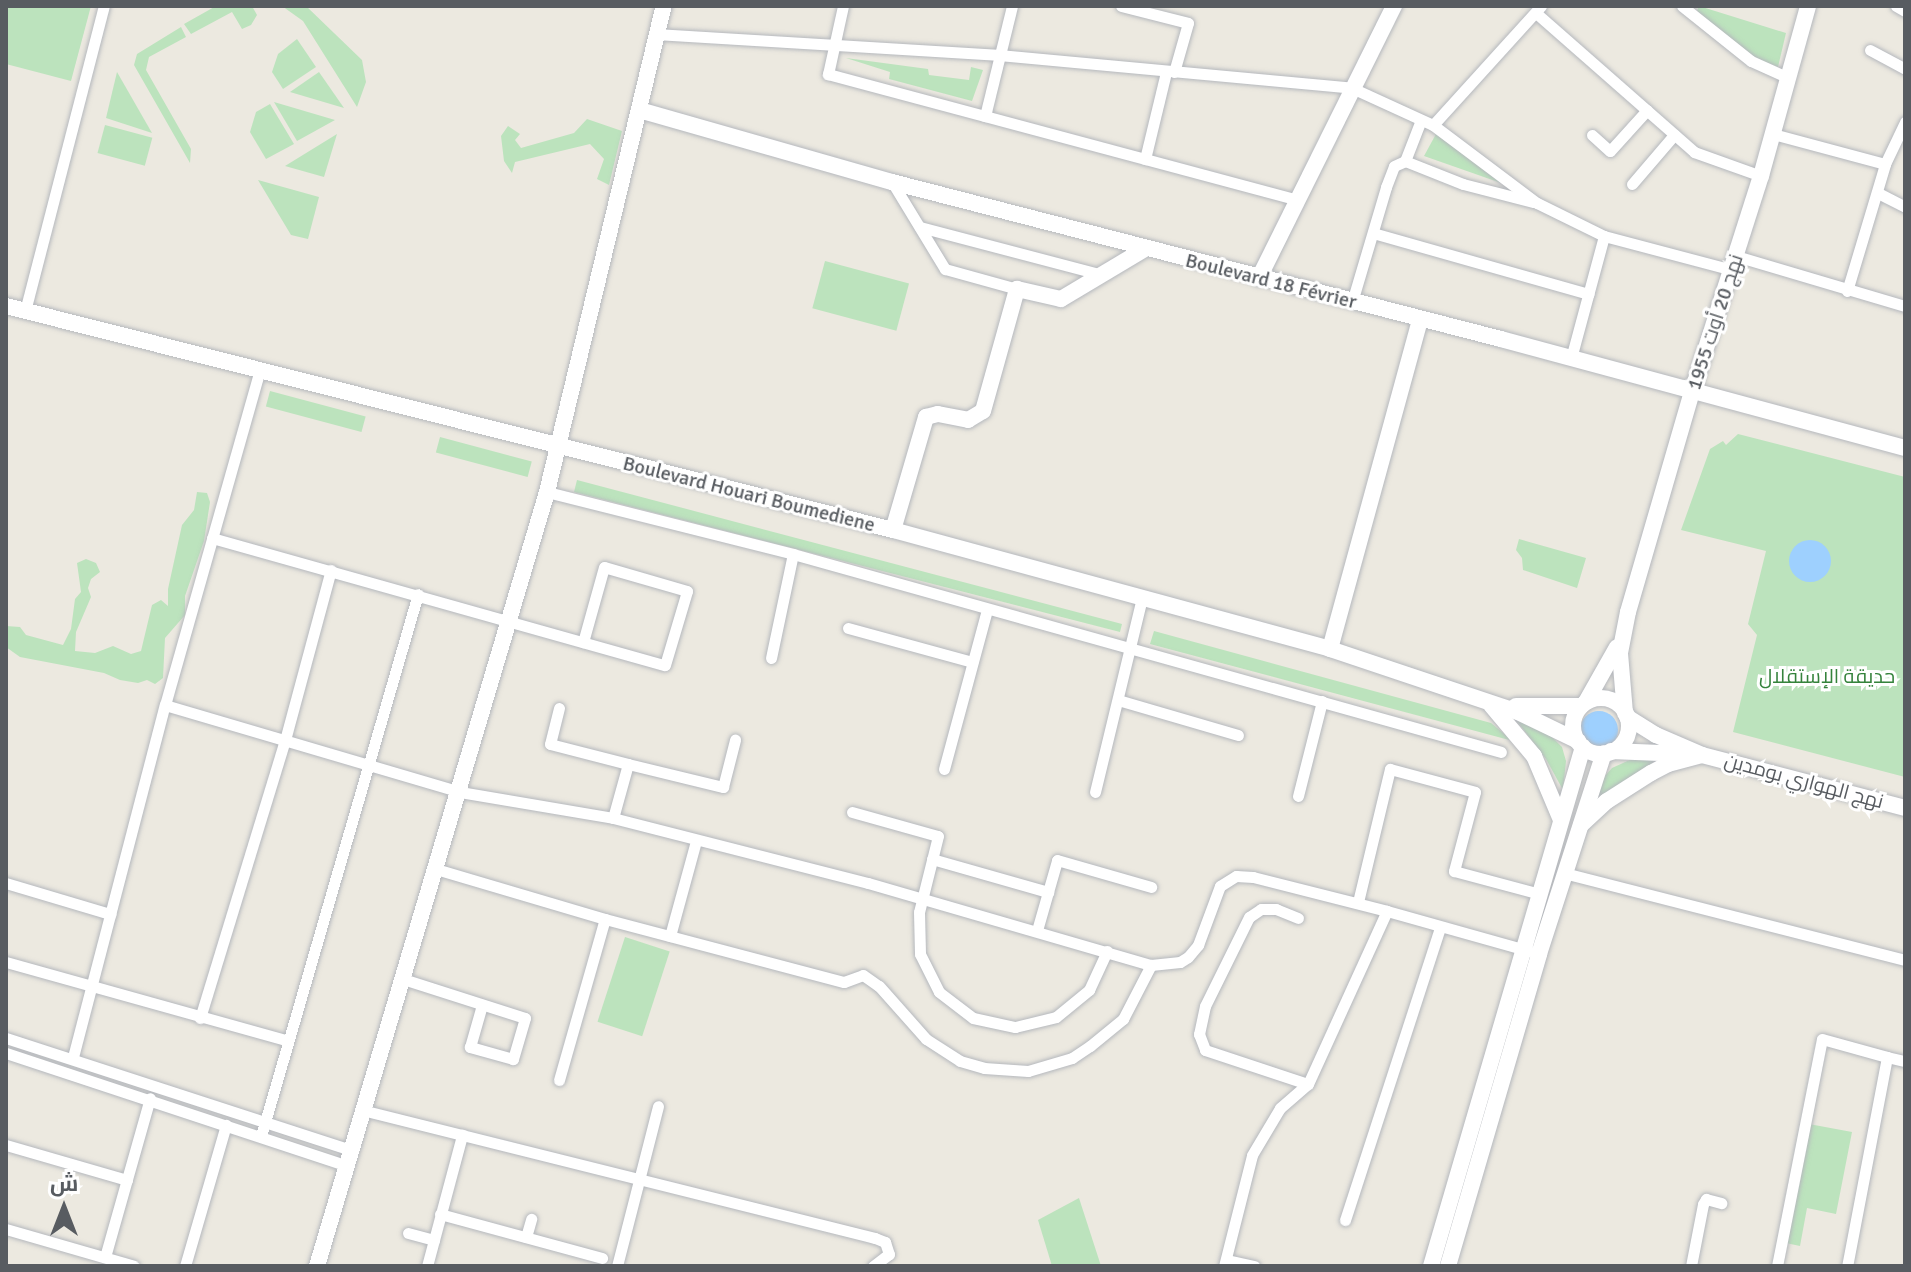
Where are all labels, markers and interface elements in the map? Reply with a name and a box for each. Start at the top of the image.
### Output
street label: Boulevard 18 Février [1183,248,1359,314]
street label: نهج 20 أوت 1955 [1682,251,1748,393]
street label: Boulevard Houari Boumediene [620,451,878,537]
park label: حديقة الإستقلال [1759,664,1895,688]
street label: نهج الهواري بومدين [1722,748,1886,814]
north arrow [24,1168,104,1248]
text: ش [50,1170,78,1197]

